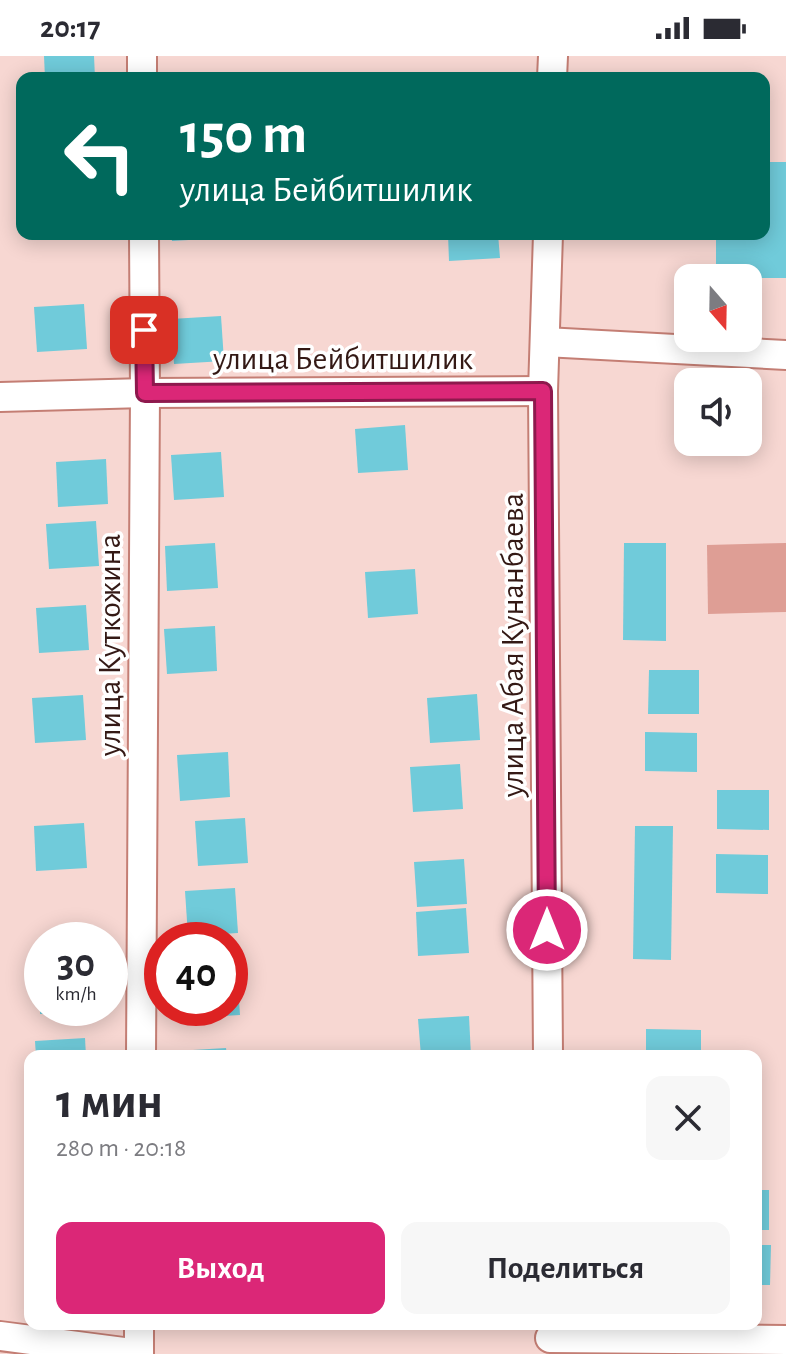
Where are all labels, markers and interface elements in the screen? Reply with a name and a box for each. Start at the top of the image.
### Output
text: 20:17 [40,13,100,43]
icon: left [48,104,152,208]
text: 150 m [180,107,307,163]
text: улица Бейбитшилик [180,172,473,208]
north arrow [674,264,762,352]
map controls [674,264,762,456]
pin [110,296,178,364]
icon: arrive [122,308,166,352]
street label: улица Бейбитшилик [212,343,473,375]
button: sound [674,368,762,456]
street label: улица Абая Кунанбаева [497,493,529,798]
street label: улица Куткожина [94,534,126,757]
position arrow [505,888,589,972]
speed limit sign: 40 [144,922,248,1026]
text: 30 [57,944,95,984]
text: km/h [55,984,97,1004]
button: close [646,1076,730,1160]
text: 1 мин [56,1079,163,1127]
text: 280 m · 20:18 [56,1135,186,1161]
button: Выход [56,1222,385,1314]
button: Поделиться [401,1222,730,1314]

